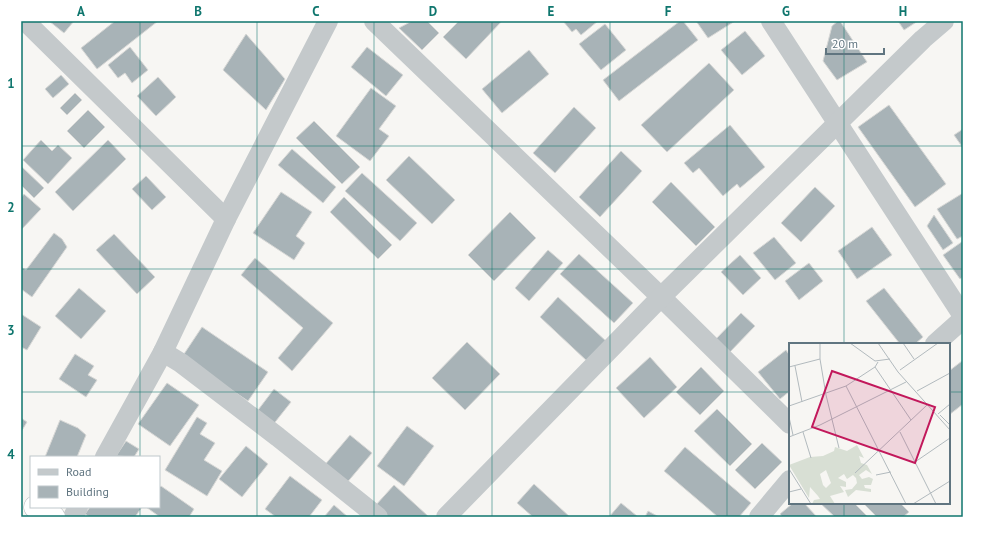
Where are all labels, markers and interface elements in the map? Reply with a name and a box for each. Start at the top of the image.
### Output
text: A [77,3,85,20]
text: B [194,3,202,20]
text: C [312,3,320,20]
text: D [429,3,437,20]
text: E [548,3,555,20]
text: F [665,3,672,20]
text: G [782,3,790,20]
text: H [899,3,907,20]
scale bar [826,30,884,56]
text: 20 m [832,36,858,51]
text: 1 [7,75,15,92]
text: 2 [7,199,15,216]
text: 3 [7,322,15,339]
inset map [789,343,950,504]
text: 4 [7,446,15,463]
legend [30,456,160,508]
text: Road [66,464,91,479]
text: Building [66,484,109,499]

